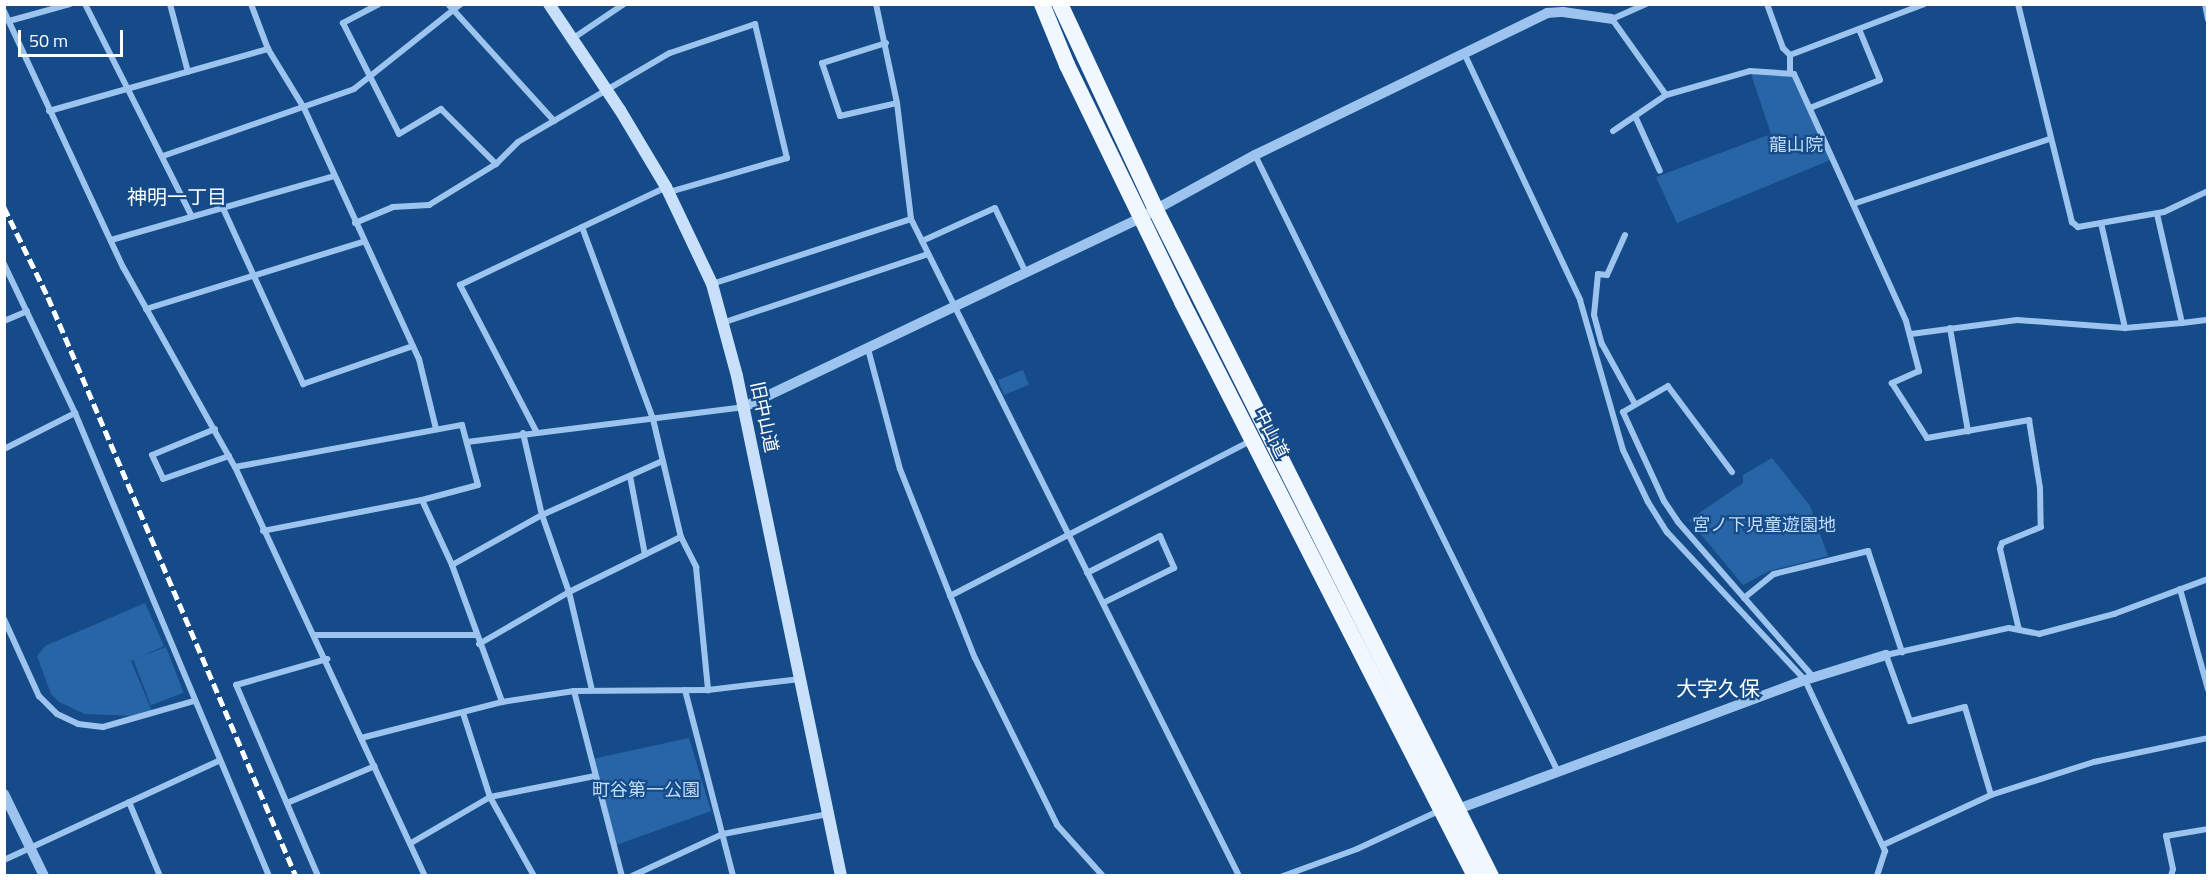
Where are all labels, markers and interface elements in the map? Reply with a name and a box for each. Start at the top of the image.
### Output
scale bar [21,18,126,56]
text: 50 m [29,27,68,54]
park label: 龍山院 [1769,134,1823,156]
district label: 神明一丁目 [127,184,227,208]
street label: 旧中山道 [746,380,782,454]
street label: 中山道 [1249,404,1293,462]
park label: 宮ノ下児童遊園地 [1692,514,1836,536]
district label: 大字久保 [1676,675,1760,701]
park label: 町谷第一公園 [592,779,700,801]

